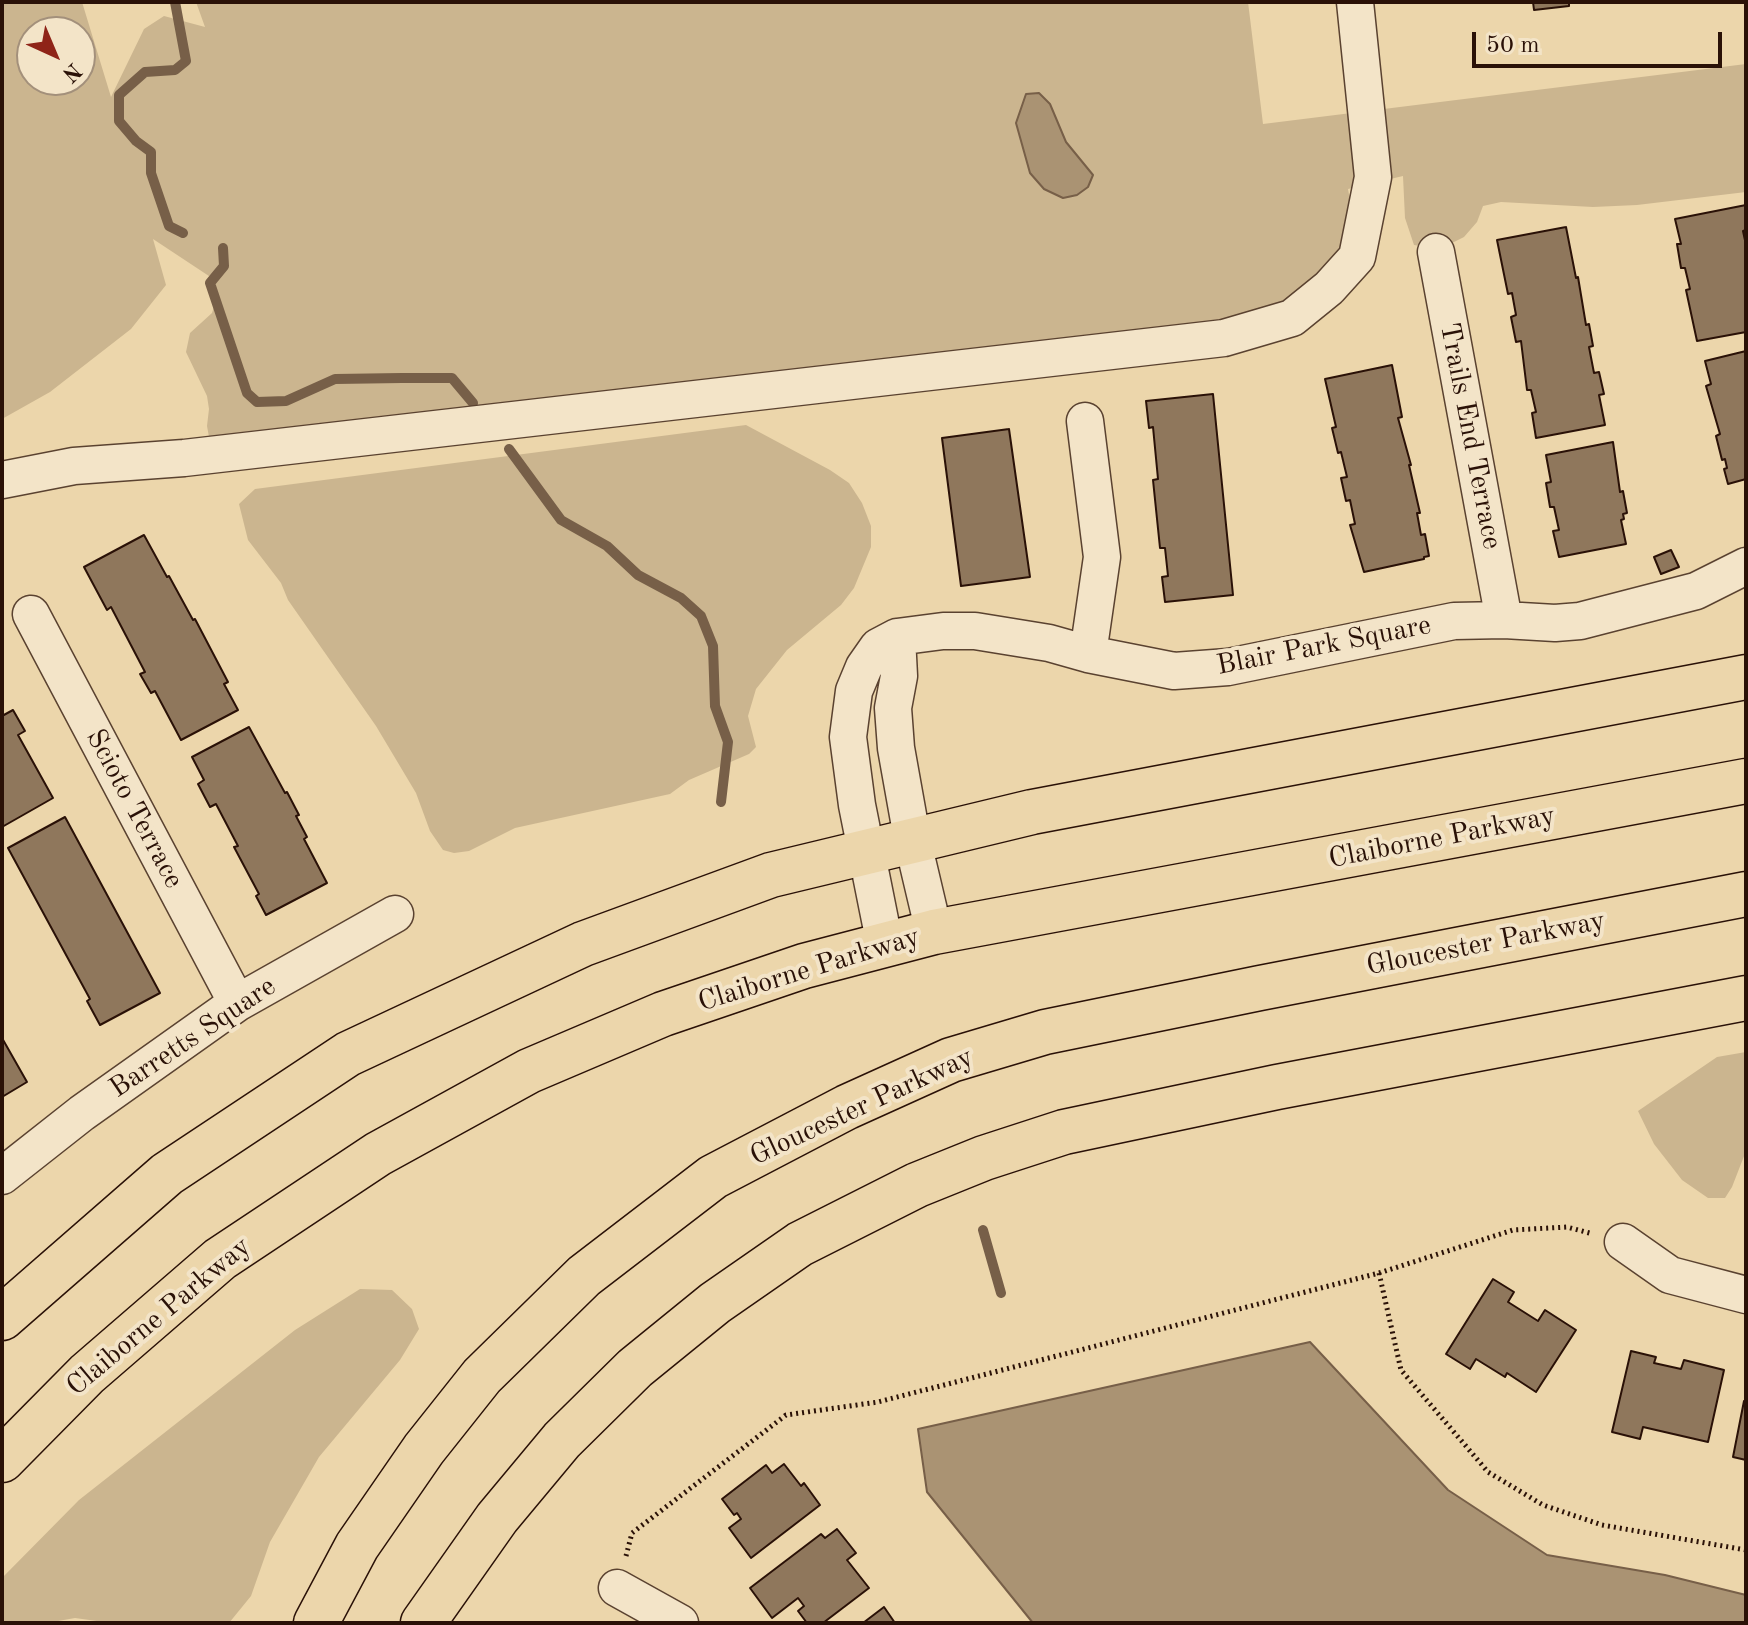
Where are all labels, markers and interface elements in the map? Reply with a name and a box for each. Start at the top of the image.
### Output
north arrow [16,16,96,96]
scale bar [1476,16,1726,66]
text: 50 m [1486,34,1540,58]
text: N [58,58,85,86]
street label: Trails End Terrace [1432,320,1508,552]
street label: Blair Park Square [1214,609,1434,683]
street label: Scioto Terrace [78,724,190,894]
street label: Claiborne Parkway [1326,800,1558,876]
street label: Gloucester Parkway [1364,904,1608,984]
street label: Claiborne Parkway [694,920,924,1020]
street label: Barretts Square [104,970,282,1106]
street label: Gloucester Parkway [745,1041,979,1173]
street label: Claiborne Parkway [60,1230,258,1404]

